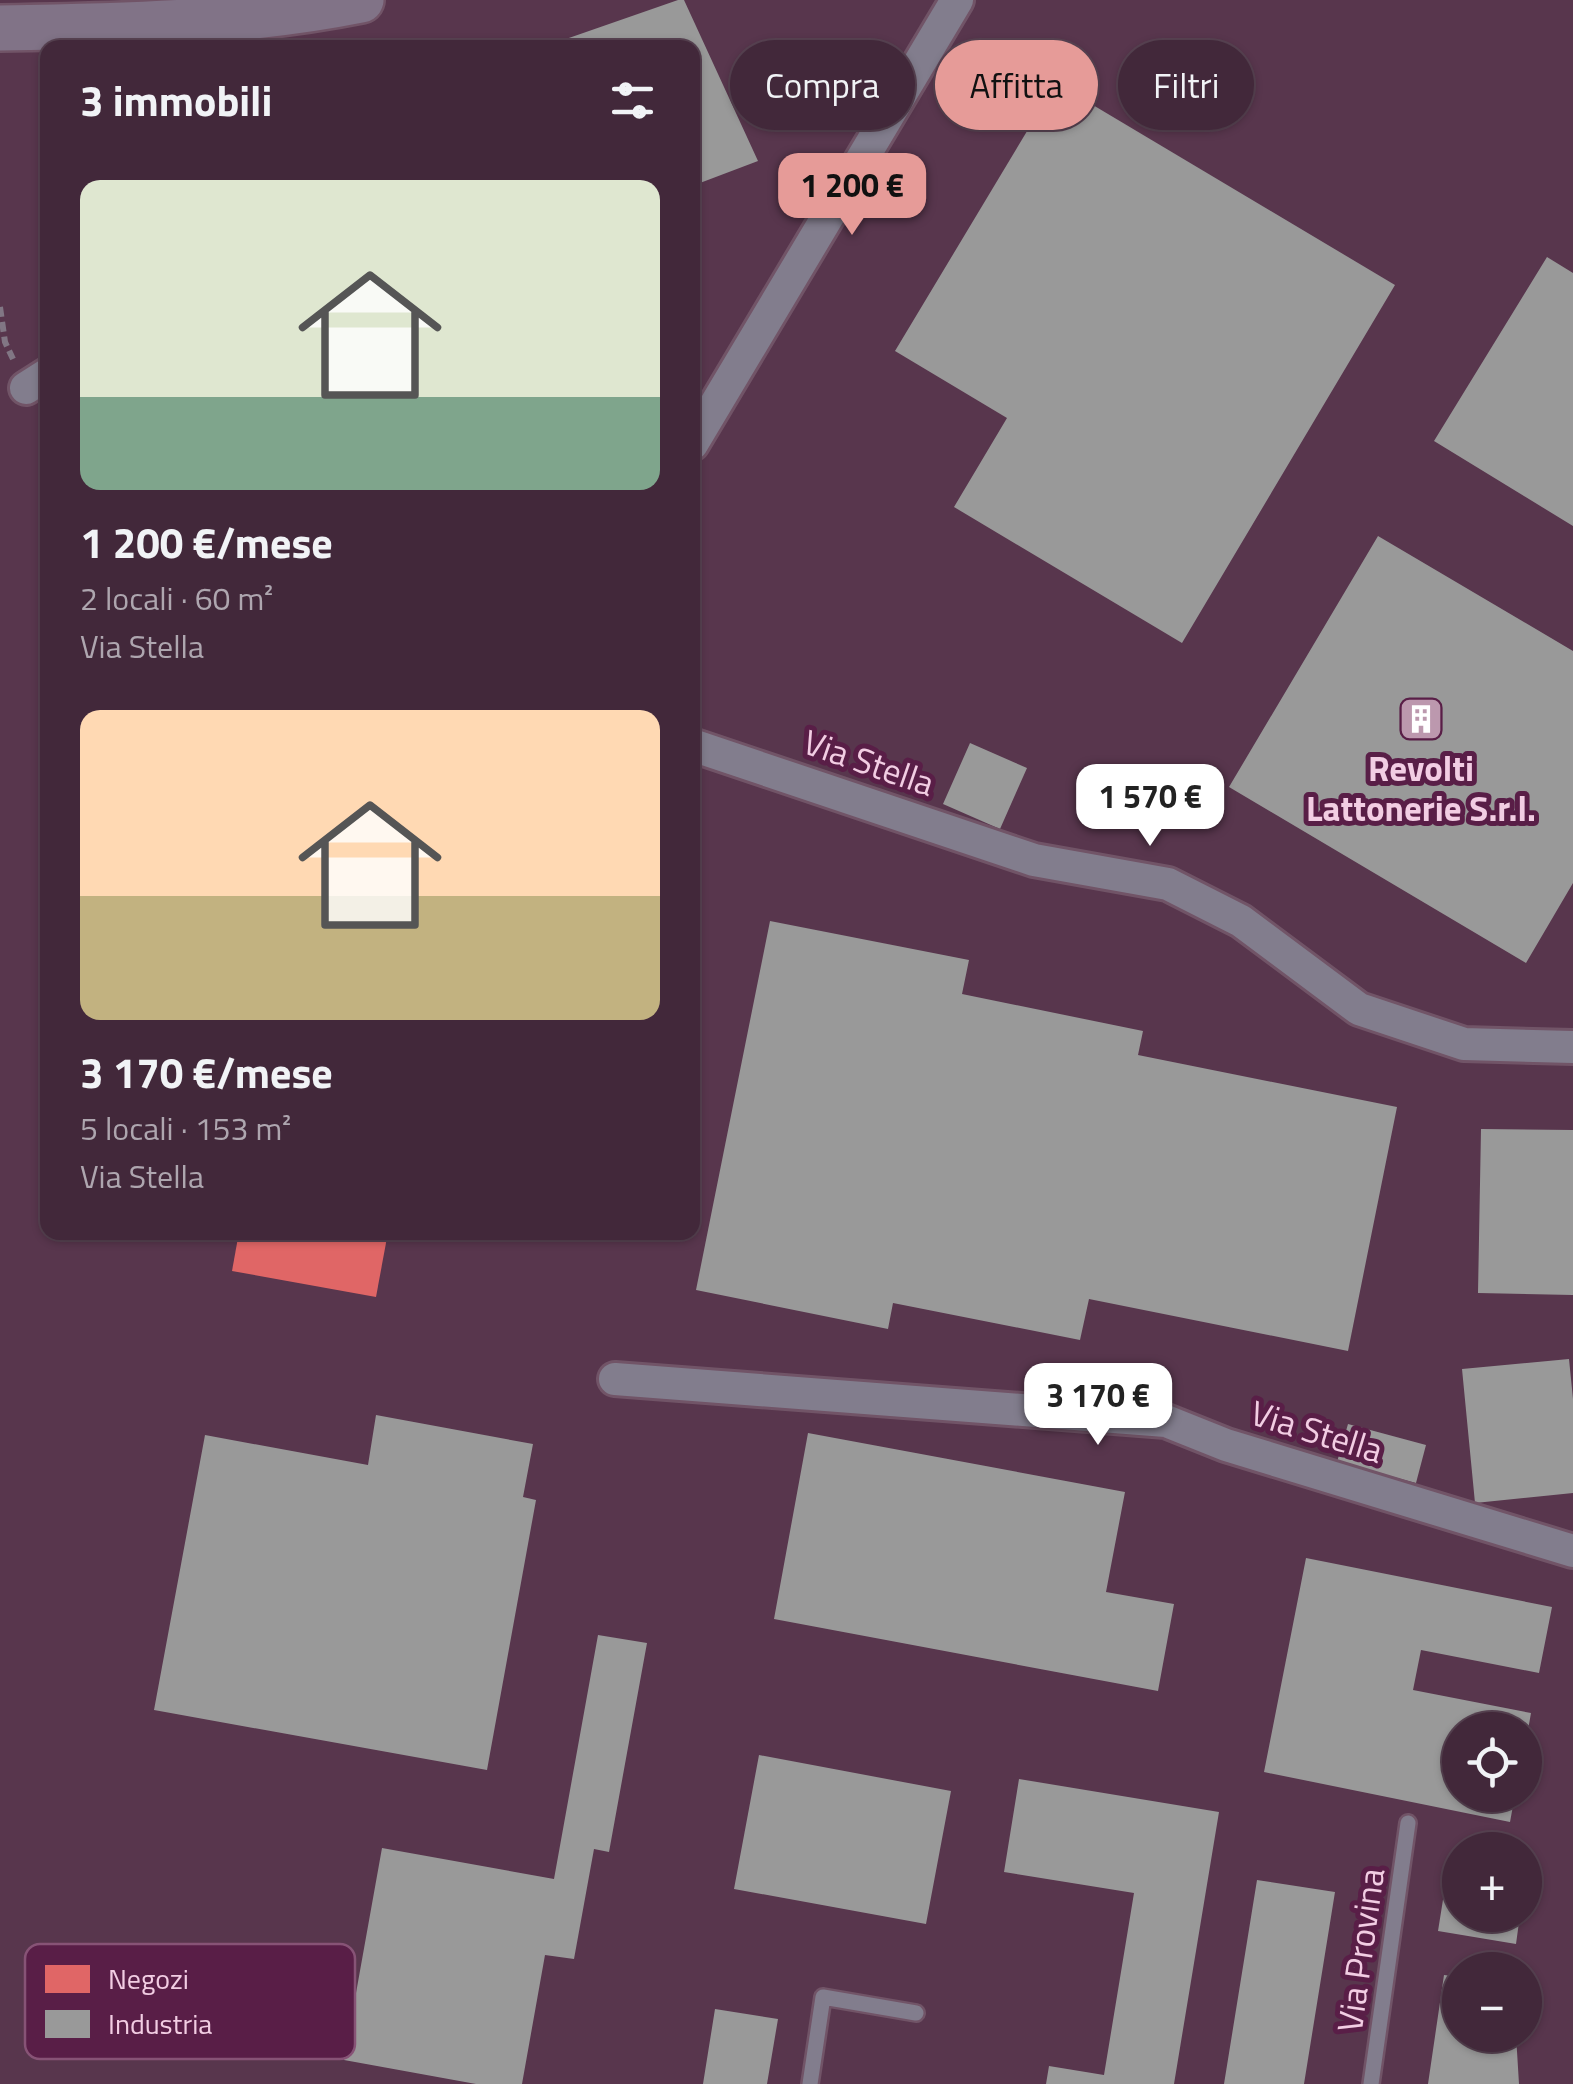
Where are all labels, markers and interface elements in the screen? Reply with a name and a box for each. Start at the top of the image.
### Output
chip: Compra [730,40,915,130]
chip: Affitta [935,40,1098,130]
chip: Filtri [1118,40,1254,130]
text: 3 immobili [80,68,272,132]
icon: filters [605,73,660,128]
pin: 1 200 € [760,153,944,238]
text: 1 200 € [800,161,904,209]
icon: home [280,245,460,425]
text: 1 200 €/mese [80,510,333,574]
text: 2 locali · 60 m² [80,574,273,622]
text: Via Stella [80,622,204,670]
building icon: Revolti Lattonerie S.r.l. [1398,696,1444,742]
street label: Via Stella [796,714,942,810]
place label: Revolti Lattonerie S.r.l. [1306,741,1536,835]
pin: 1 570 € [1058,764,1242,849]
text: 1 570 € [1098,772,1202,820]
icon: home [280,775,460,955]
text: 3 170 €/mese [80,1040,333,1104]
text: 5 locali · 153 m² [80,1104,291,1152]
text: Via Stella [80,1152,204,1200]
pin: 3 170 € [1006,1363,1190,1448]
text: 3 170 € [1046,1371,1150,1419]
street label: Via Stella [1244,1385,1390,1477]
map controls [1442,1712,1542,2052]
button: locate [1442,1712,1542,1812]
button: + [1442,1832,1542,1932]
street label: Via Provina [1322,1865,1398,2035]
legend [25,1944,355,2059]
button: − [1442,1952,1542,2052]
text: Negozi [108,1957,189,2000]
text: Industria [108,2002,212,2045]

